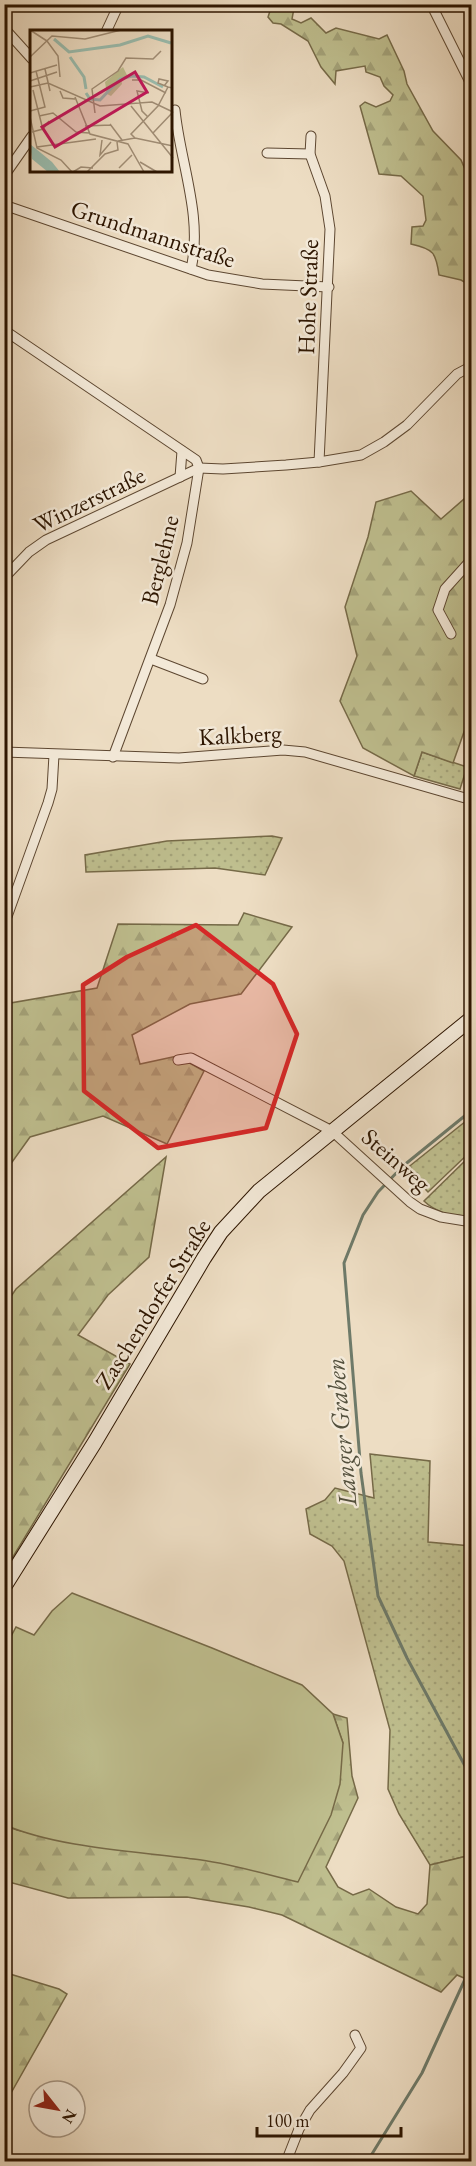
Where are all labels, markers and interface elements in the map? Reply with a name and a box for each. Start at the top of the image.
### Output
inset map [30,30,172,172]
street label: Grundmannstraße [67,192,239,275]
street label: Hohe Straße [290,239,325,355]
street label: Winzerstraße [28,459,150,540]
street label: Berglehne [133,512,186,608]
street label: Kalkberg [198,717,283,752]
street label: Steinweg [355,1121,438,1198]
street label: Zaschendorfer Straße [88,1213,217,1395]
water label: Langer Graben [318,1356,365,1509]
north arrow [27,2079,87,2139]
scale bar [257,2100,401,2138]
text: N [57,2106,82,2127]
text: 100 m [266,2109,310,2132]

